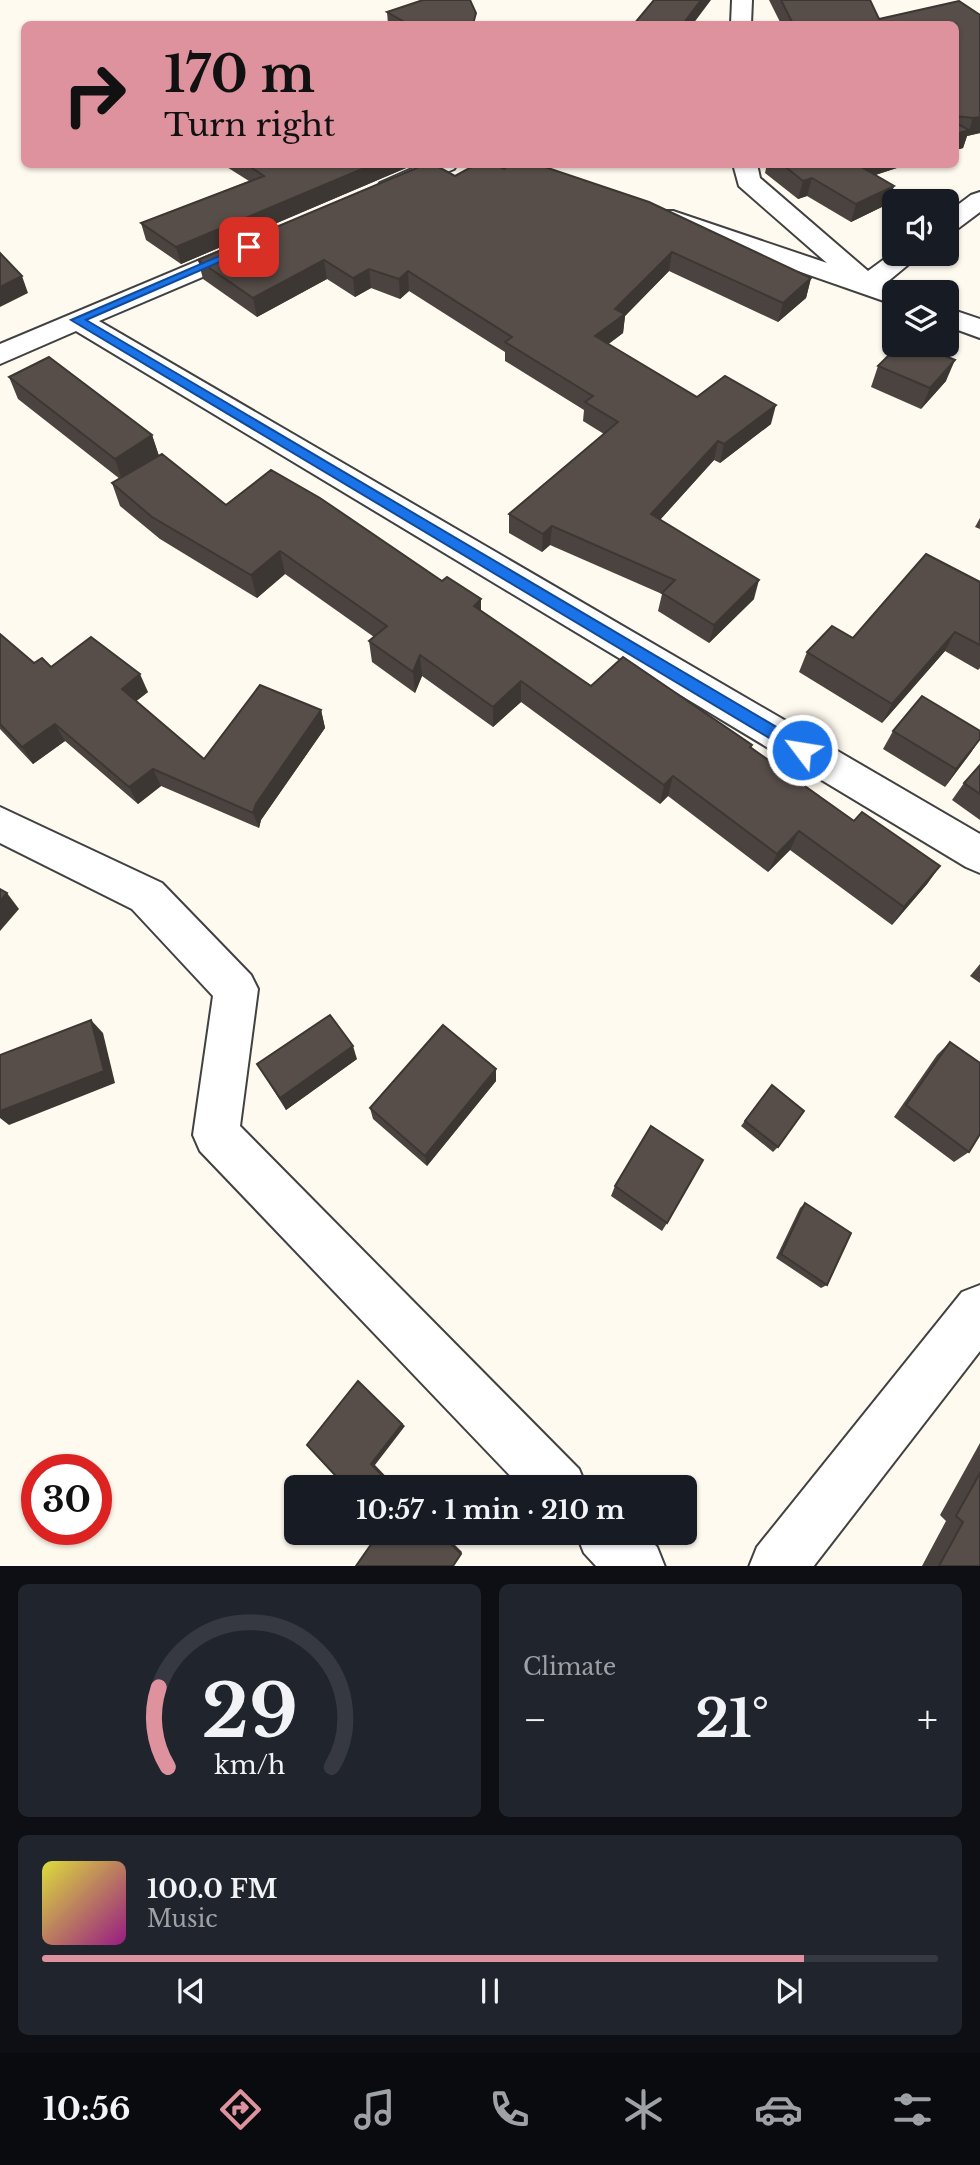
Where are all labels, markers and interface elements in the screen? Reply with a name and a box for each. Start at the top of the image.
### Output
text: 170 m [164,44,315,105]
icon: right [49,49,140,140]
text: Turn right [164,105,335,145]
map controls [882,189,959,357]
button: sound [882,189,959,266]
pin [219,217,279,277]
icon: arrive [230,228,268,266]
button: layers [882,280,959,357]
position arrow [765,713,839,787]
speed limit sign: 30 [21,1454,112,1545]
text: 10:57 · 1 min · 210 m [356,1494,625,1526]
text: Climate [523,1653,616,1681]
text: 29 [201,1666,298,1757]
text: 21° [695,1687,769,1751]
text: − [523,1696,547,1743]
text: + [917,1696,938,1743]
text: km/h [214,1749,285,1780]
text: 100.0 FM [147,1873,278,1905]
text: Music [147,1905,218,1933]
icon: previous [172,1972,210,2010]
icon: pause [471,1972,509,2010]
icon: next [770,1972,808,2010]
icon: directions [216,2085,265,2134]
icon: music [350,2085,399,2134]
icon: phone [485,2085,534,2134]
icon: climate [619,2085,668,2134]
icon: car [754,2085,803,2134]
icon: filters [888,2085,937,2134]
text: 10:56 [43,2089,131,2129]

